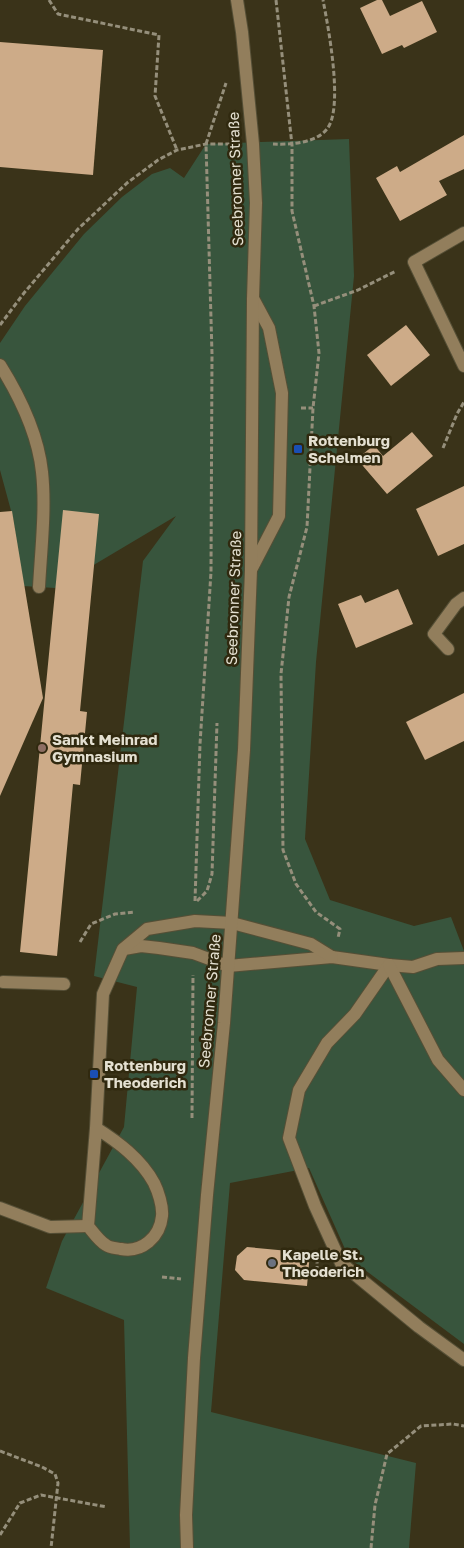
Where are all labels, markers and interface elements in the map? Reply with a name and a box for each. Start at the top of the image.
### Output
street label: Seebronner Straße [224,111,246,247]
place label: Rottenburg Schelmen [308,431,390,466]
marker: Rottenburg Schelmen [292,443,304,455]
street label: Seebronner Straße [222,530,244,666]
place label: Sankt Meinrad Gymnasium [52,730,157,765]
marker: Sankt Meinrad Gymnasium [36,742,48,754]
street label: Seebronner Straße [194,933,224,1069]
place label: Rottenburg Theoderich [104,1056,186,1091]
marker: Rottenburg Theoderich [88,1068,100,1080]
place label: Kapelle St. Theoderich [282,1245,364,1280]
marker: Kapelle St. Theoderich [266,1257,278,1269]

